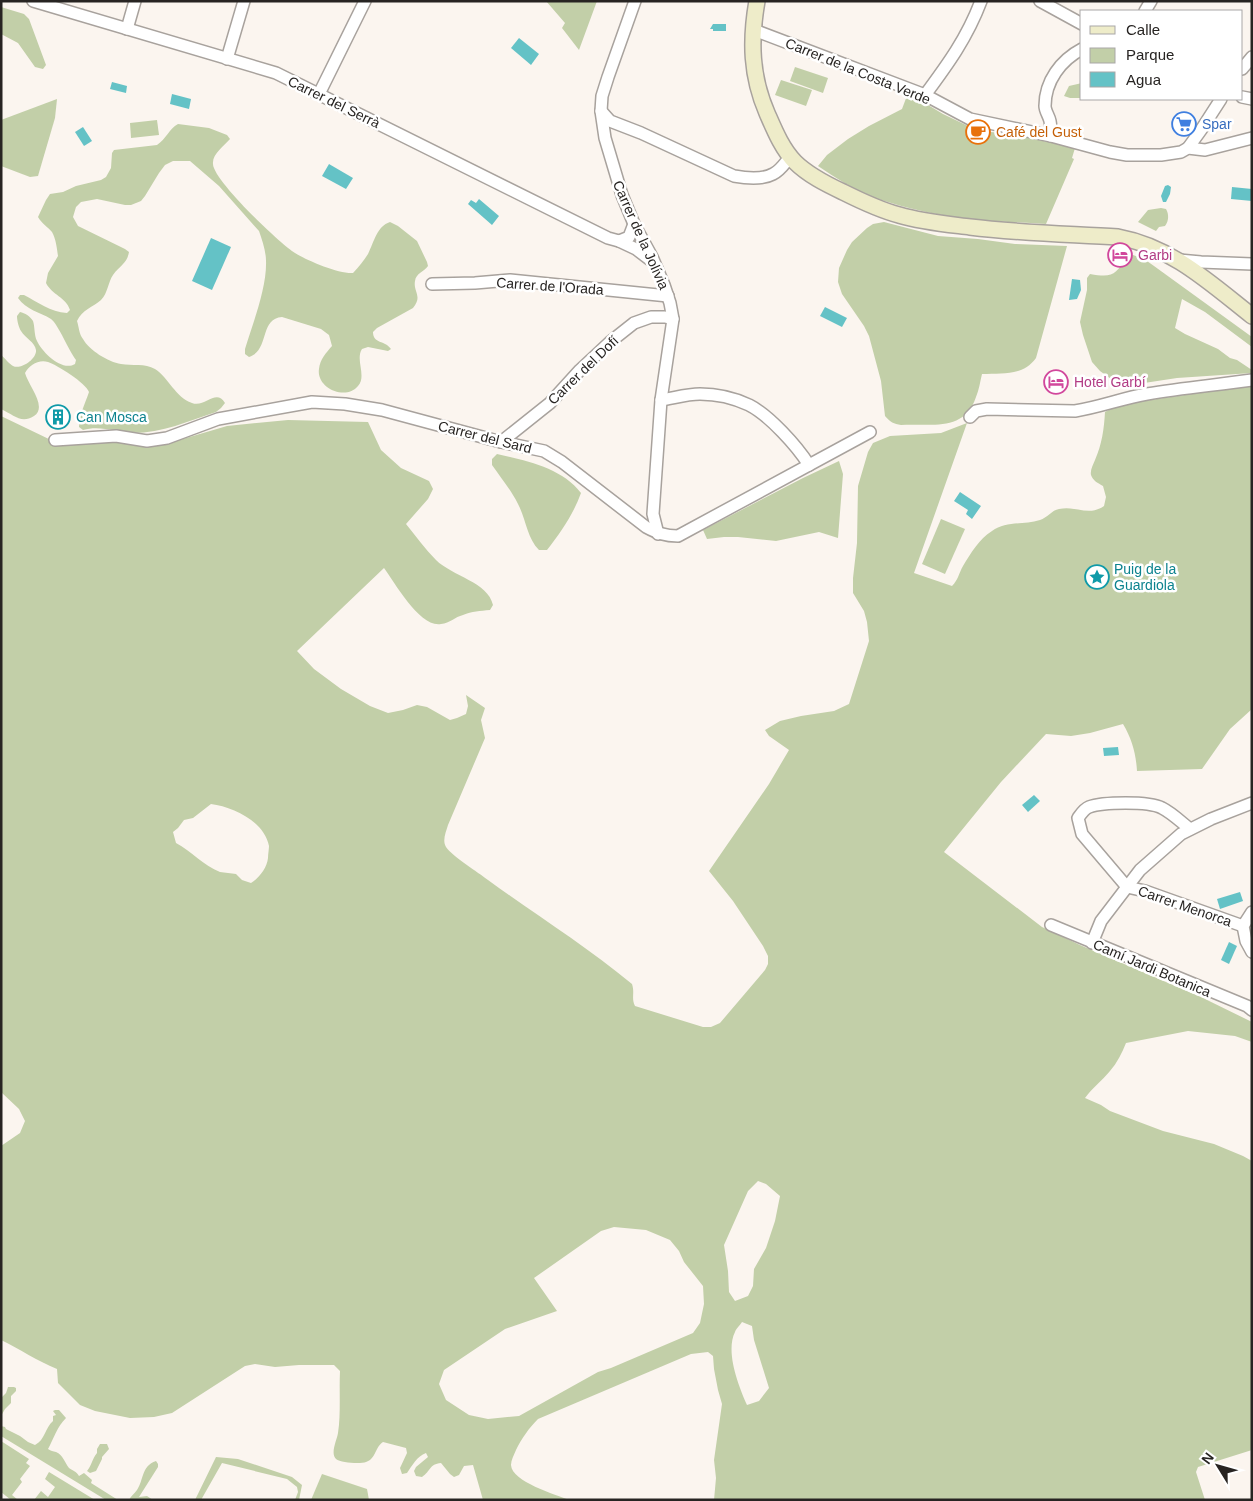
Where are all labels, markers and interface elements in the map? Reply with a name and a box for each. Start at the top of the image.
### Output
legend [1080,10,1243,100]
text: Calle [1126,21,1160,38]
street label: Carrer de la Costa Verde [783,35,933,108]
text: Parque [1126,46,1174,63]
text: Agua [1126,71,1162,88]
street label: Carrer del Serrà [285,73,383,131]
supermarket icon: Spar [1171,111,1197,137]
place label: Spar [1202,116,1232,132]
cafe icon: Café del Gust [965,119,991,145]
place label: Café del Gust [996,124,1082,140]
street label: Carrer de la Jolívia [610,178,672,292]
hotel icon: Garbi [1107,242,1133,268]
place label: Garbi [1138,247,1172,263]
street label: Carrer de l'Orada [496,274,604,298]
street label: Carrer del Dofí [544,332,622,408]
hotel icon: Hotel Garbí [1043,369,1069,395]
place label: Hotel Garbí [1074,374,1146,390]
building icon: Can Mosca [45,404,71,430]
place label: Can Mosca [76,409,147,425]
street label: Carrer del Sard [437,418,533,456]
place label: Puig de la Guardiola [1114,561,1176,593]
place icon: Puig de la Guardiola [1084,564,1110,590]
street label: Carrer Menorca [1136,882,1234,930]
street label: Camí Jardi Botanica [1091,936,1213,1000]
north arrow [1193,1441,1243,1491]
text: N [1198,1449,1217,1467]

